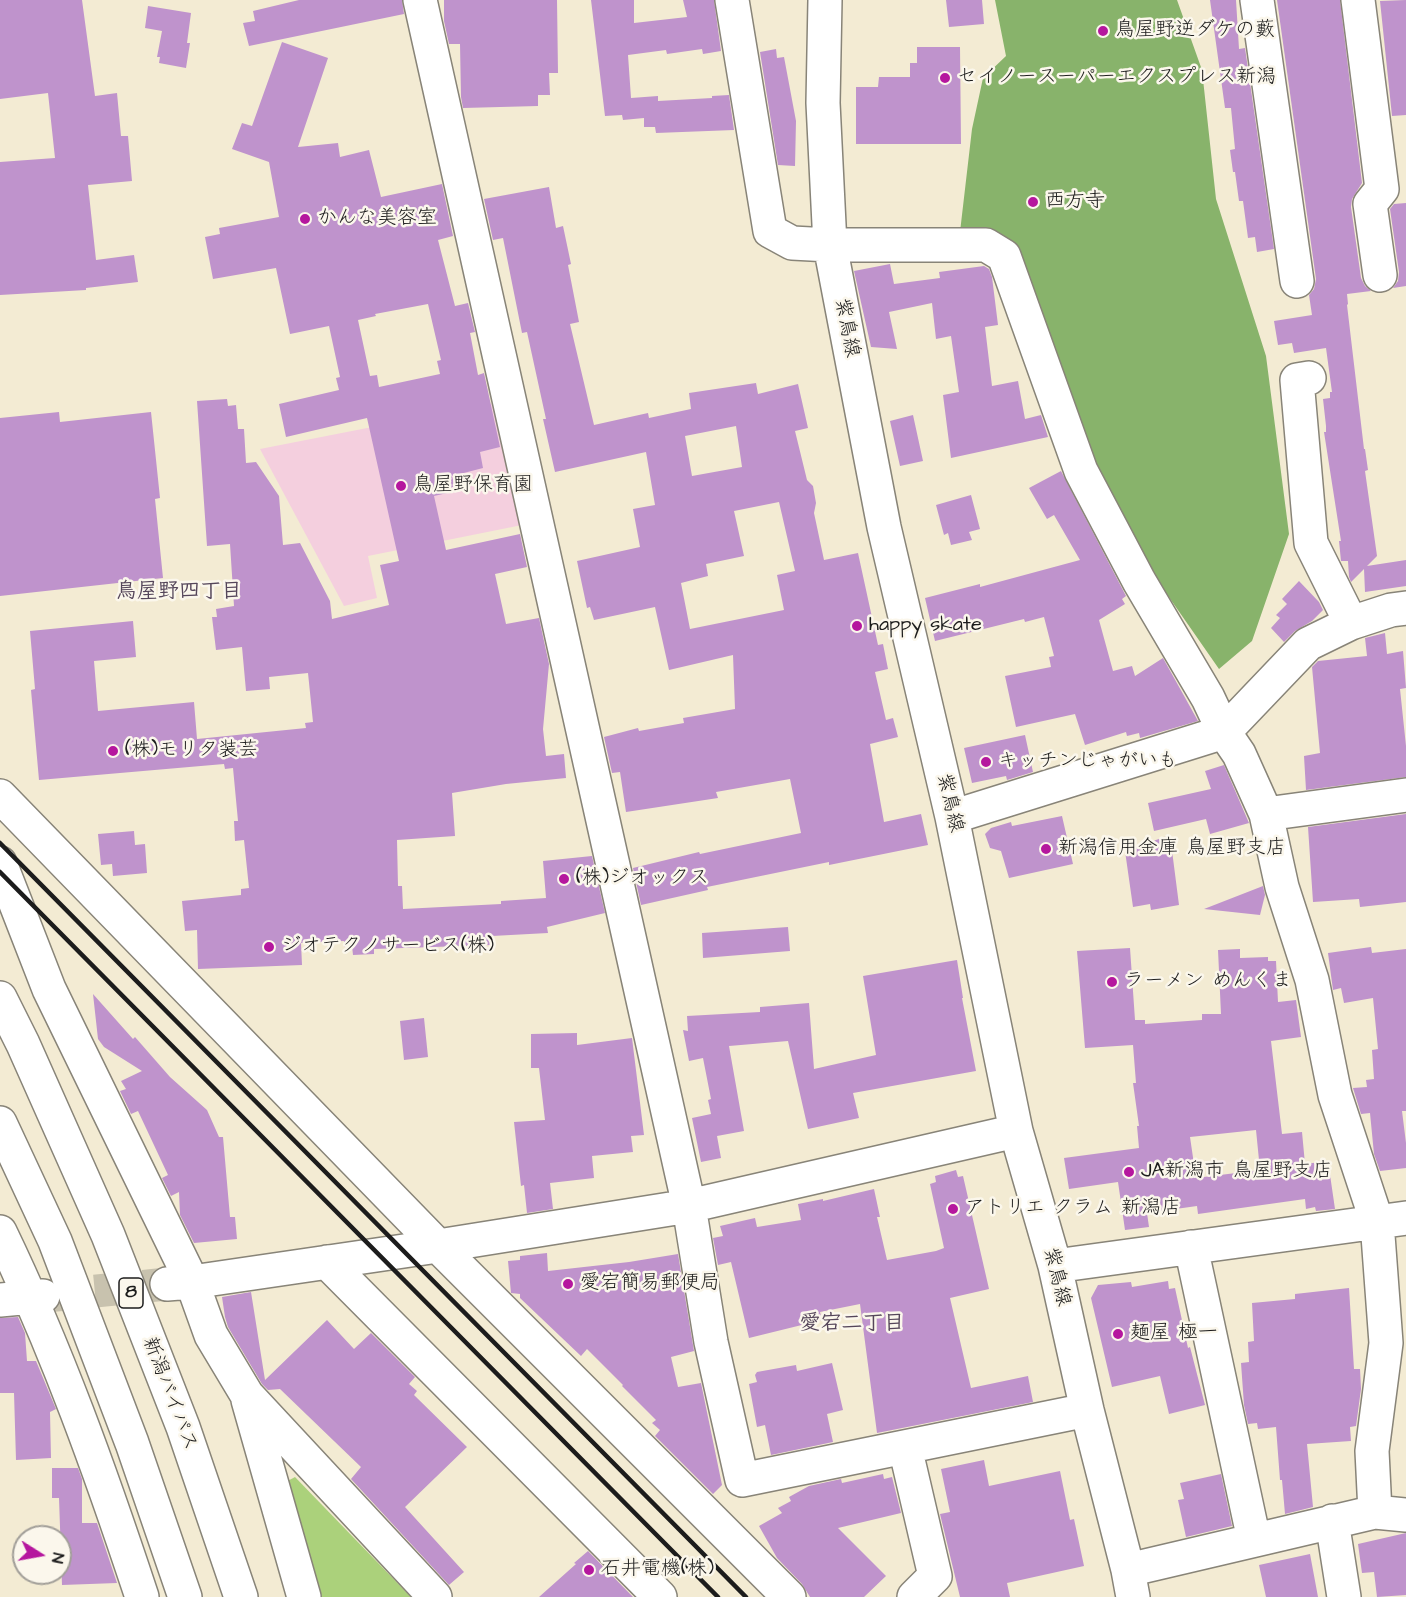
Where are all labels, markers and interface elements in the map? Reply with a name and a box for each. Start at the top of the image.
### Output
place label: 鳥屋野逆ダケの藪 [1115,19,1275,43]
marker: 鳥屋野逆ダケの藪 [1096,24,1110,38]
place label: セイノースーパーエクスプレス新潟 [957,66,1276,90]
marker: セイノースーパーエクスプレス新潟 [938,71,952,85]
place label: 西方寺 [1045,190,1105,214]
marker: 西方寺 [1026,195,1040,209]
place label: かんな美容室 [317,207,437,231]
marker: かんな美容室 [298,212,312,226]
street label: 紫鳥線 [828,296,864,360]
place label: 鳥屋野保育園 [413,474,533,498]
marker: 鳥屋野保育園 [394,479,408,493]
district label: 鳥屋野四丁目 [116,580,242,606]
place label: happy skate [869,614,982,638]
marker: happy skate [850,619,864,633]
place label: (株)モリタ装芸 [125,739,258,763]
marker: (株)モリタ装芸 [106,744,120,758]
place label: キッチンじゃがいも [998,750,1178,774]
marker: キッチンじゃがいも [979,755,993,769]
street label: 紫鳥線 [931,771,967,835]
place label: 新潟信用金庫 鳥屋野支店 [1058,837,1286,861]
marker: 新潟信用金庫 鳥屋野支店 [1039,842,1053,856]
place label: (株)ジオックス [576,867,709,891]
marker: (株)ジオックス [557,872,571,886]
place label: ジオテクノサービス(株) [281,935,494,959]
marker: ジオテクノサービス(株) [262,940,276,954]
place label: ラーメン めんくま [1124,970,1292,994]
marker: ラーメン めんくま [1105,975,1119,989]
place label: JA新潟市 鳥屋野支店 [1141,1160,1332,1184]
marker: JA新潟市 鳥屋野支店 [1122,1165,1136,1179]
place label: アトリエ クラム 新潟店 [965,1197,1181,1221]
marker: アトリエ クラム 新潟店 [946,1202,960,1216]
street label: 紫鳥線 [1037,1245,1075,1309]
place label: 愛宕簡易郵便局 [580,1272,720,1296]
marker: 愛宕簡易郵便局 [561,1277,575,1291]
road number: 8 [119,1278,143,1308]
district label: 愛宕二丁目 [800,1312,904,1338]
place label: 麺屋 極一 [1130,1322,1218,1346]
marker: 麺屋 極一 [1111,1327,1125,1341]
street label: 新潟バイパス [136,1334,202,1454]
north arrow [12,1525,72,1585]
text: N [46,1551,69,1565]
place label: 石井電機(株) [601,1558,714,1582]
marker: 石井電機(株) [582,1563,596,1577]

